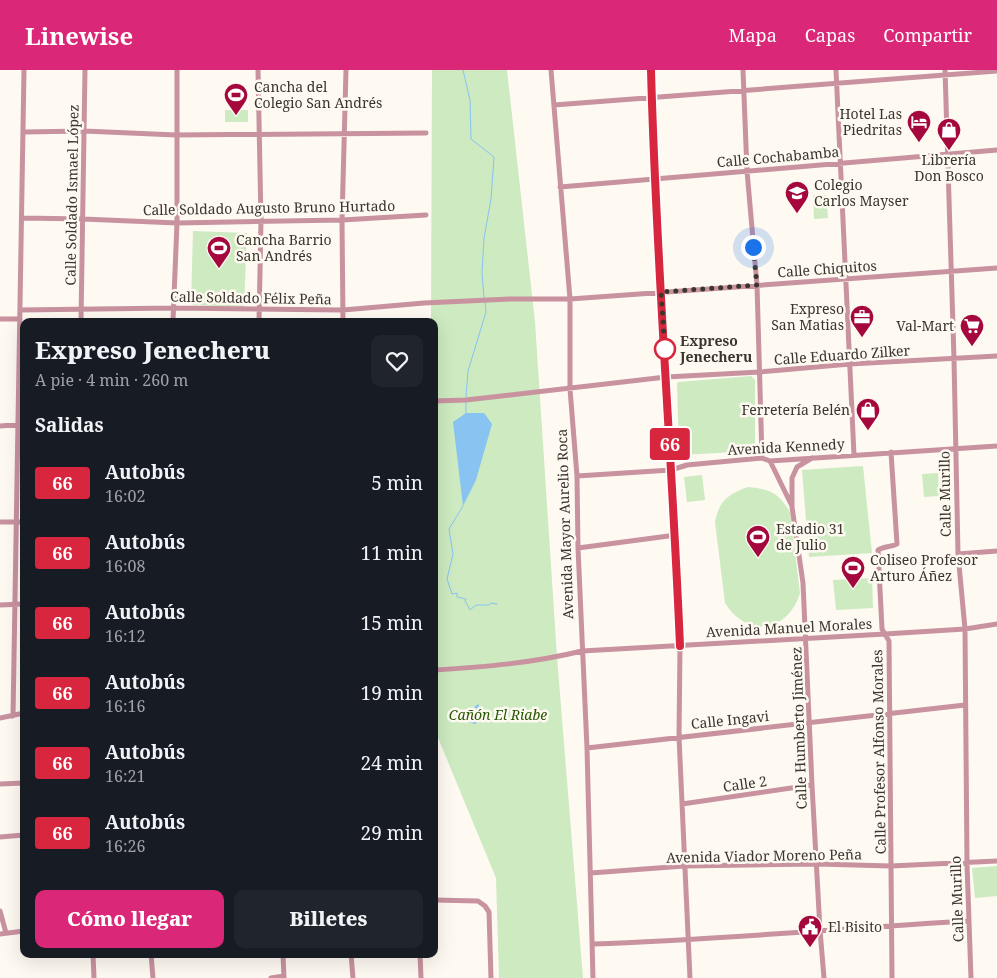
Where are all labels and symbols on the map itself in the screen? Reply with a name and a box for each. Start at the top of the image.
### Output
place label: Cancha del Colegio San Andrés [254,77,382,112]
sports icon: Cancha del Colegio San Andrés [223,82,249,116]
street label: Calle Soldado Ismael López [60,104,83,286]
place label: Hotel Las Piedritas [840,104,902,139]
hotel icon: Hotel Las Piedritas [906,109,932,143]
shop icon: Librería Don Bosco [936,117,962,151]
street label: Calle Cochabamba [716,142,840,171]
place label: Librería Don Bosco [914,150,984,185]
place label: Colegio Carlos Mayser [814,175,909,210]
school or university icon: Colegio Carlos Mayser [784,180,810,214]
street label: Calle Soldado Augusto Bruno Hurtado [143,196,395,219]
place label: Cancha Barrio San Andrés [236,230,332,265]
sports icon: Cancha Barrio San Andrés [206,235,232,269]
your location [741,235,766,260]
street label: Calle Chiquitos [777,256,877,281]
street label: Calle Soldado Félix Peña [170,287,332,308]
place label: Expreso San Matias [771,299,844,334]
office icon: Expreso San Matias [849,304,875,338]
supermarket icon: Val-Mart [959,313,985,347]
place label: Val-Mart [896,316,954,335]
place label: Expreso Jenecheru [679,331,752,366]
marker: Expreso Jenecheru [654,338,676,360]
street label: Calle Eduardo Zilker [773,340,911,369]
shop icon: Ferretería Belén [855,397,881,431]
place label: Ferretería Belén [742,400,850,419]
street label: Avenida Mayor Aurelio Roca [552,428,577,619]
line badge: 66 [648,428,692,460]
street label: Avenida Kennedy [727,434,845,459]
street label: Calle Murillo [934,451,955,537]
place label: Estadio 31 de Julio [776,519,844,554]
sports icon: Estadio 31 de Julio [745,524,771,558]
place label: Coliseo Profesor Arturo Áñez [870,550,978,585]
sports icon: Coliseo Profesor Arturo Áñez [840,555,866,589]
street label: Avenida Manuel Morales [705,614,872,641]
street label: Calle Humberto Jiménez [786,646,811,810]
street label: Calle Profesor Alfonso Morales [867,649,890,855]
park label: Cañón El Riabe [449,705,547,724]
street label: Calle Ingavi [690,706,770,733]
street label: Calle 2 [722,771,768,796]
street label: Avenida Viador Moreno Peña [666,844,862,867]
street label: Calle Murillo [946,856,967,942]
public building icon: El Bisito [797,914,823,948]
place label: El Bisito [828,917,882,936]

